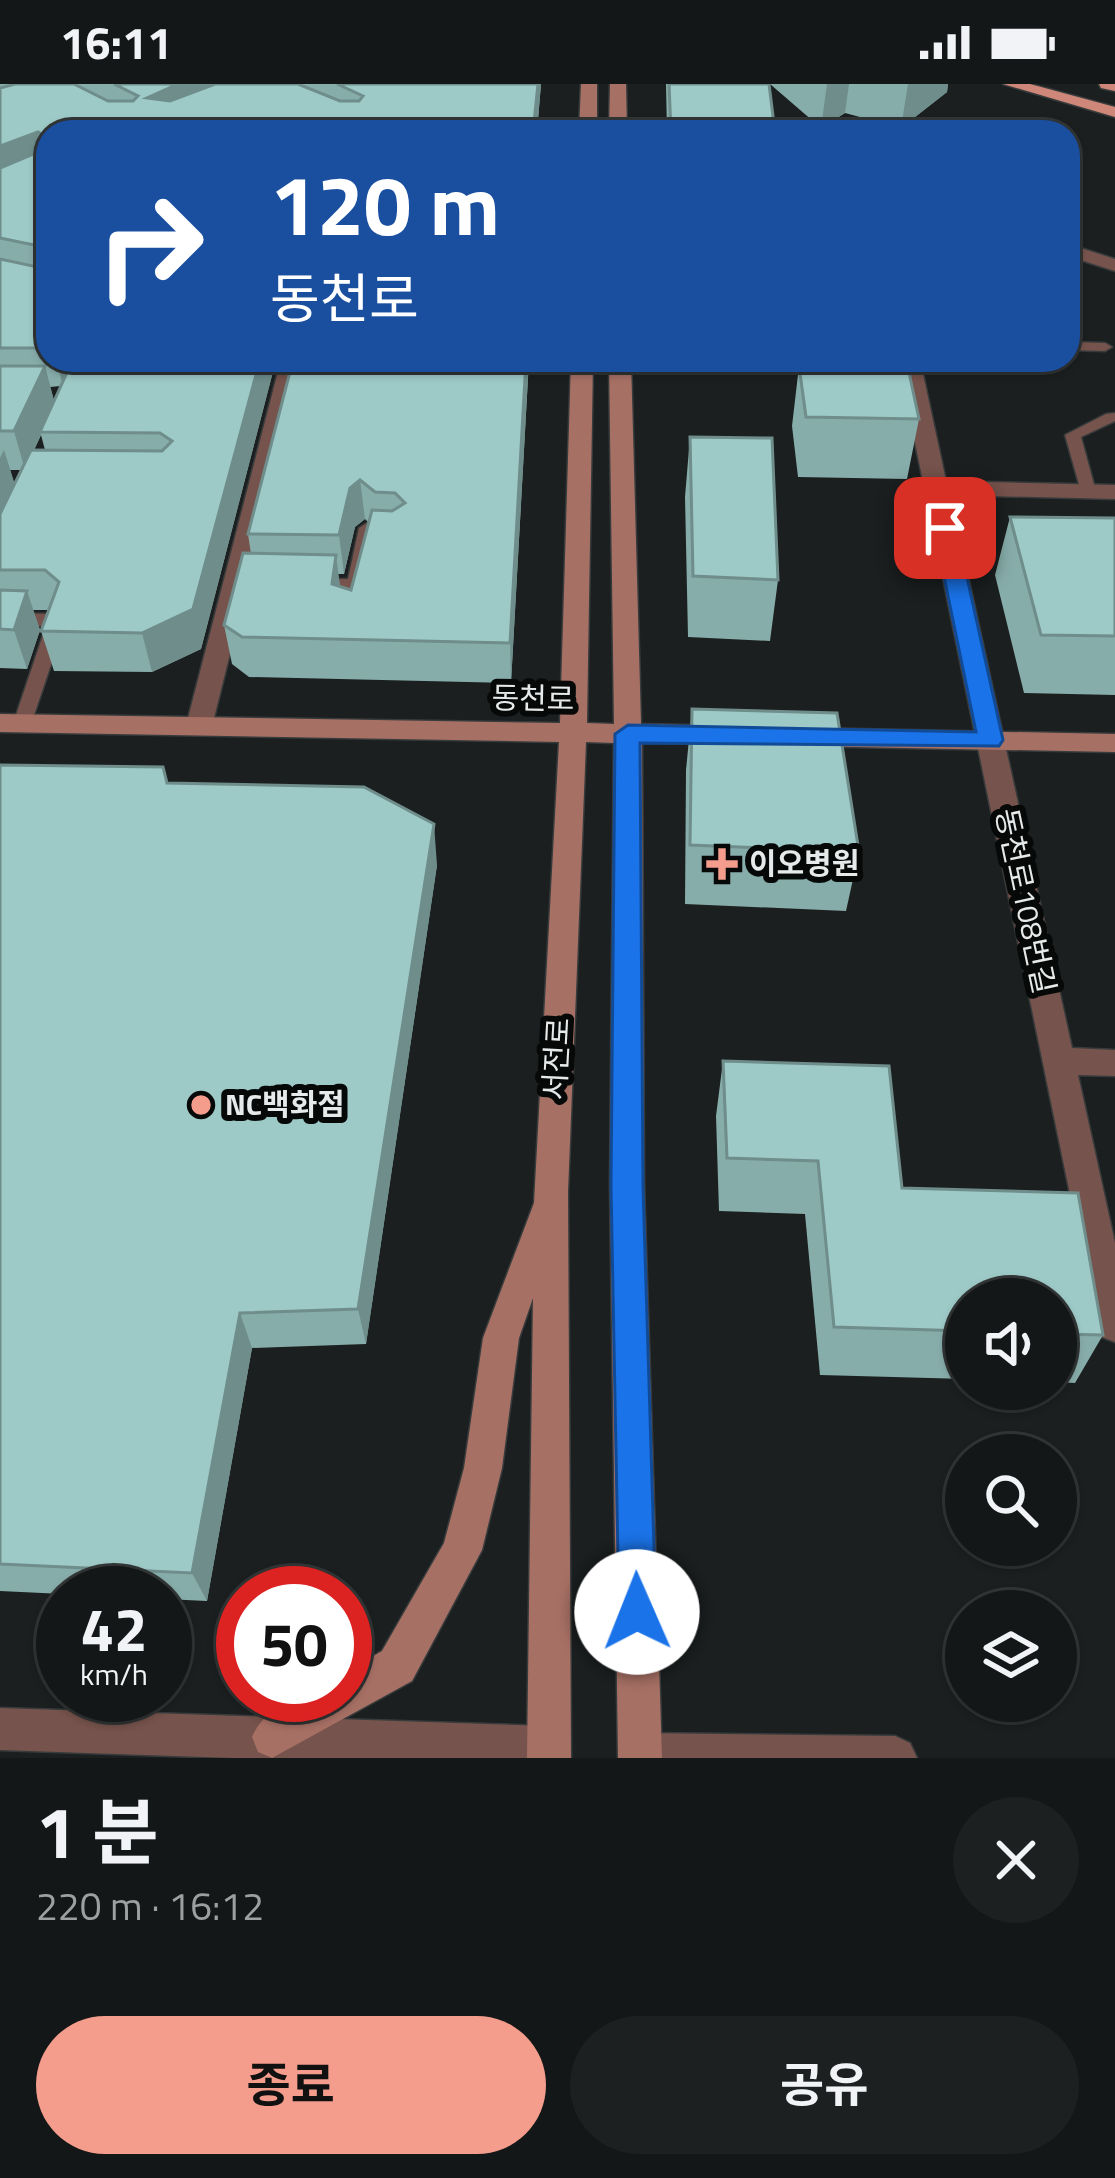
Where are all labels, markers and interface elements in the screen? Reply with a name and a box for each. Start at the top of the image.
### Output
text: 16:11 [60,8,172,76]
text: 120 m [270,140,500,268]
icon: right [72,168,228,324]
text: 동천로 [270,257,419,339]
pin [894,477,996,579]
icon: arrive [912,495,978,561]
street label: 동천로 [491,674,575,722]
street label: 동천로108번길 [984,804,1068,998]
place label: 이오병원 [749,840,859,886]
marker: 이오병원 [706,848,738,880]
street label: 서전로 [531,1016,581,1102]
place label: NC백화점 [225,1081,345,1127]
marker: NC백화점 [188,1092,214,1118]
map controls [945,1278,1077,1722]
button: sound [945,1278,1077,1410]
button: search [945,1434,1077,1566]
position arrow [574,1549,700,1675]
speed limit sign: 50 [216,1566,372,1722]
text: 42 [80,1583,148,1674]
button: layers [945,1590,1077,1722]
text: km/h [80,1651,148,1697]
text: 1 분 [36,1776,158,1886]
button: close [953,1797,1079,1923]
text: 220 m · 16:12 [36,1876,264,1935]
button: 종료 [36,2016,546,2154]
button: 공유 [570,2016,1079,2154]

